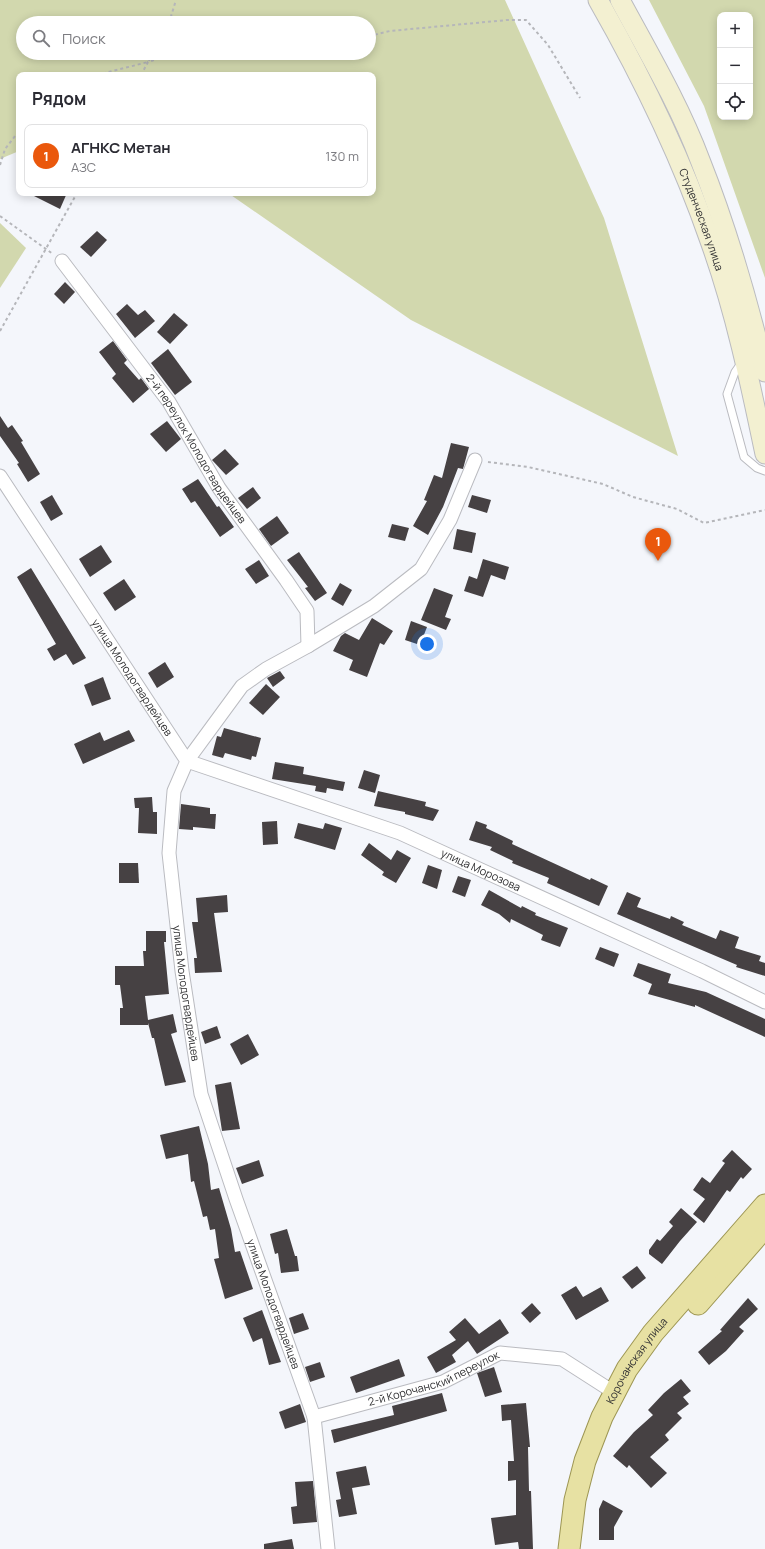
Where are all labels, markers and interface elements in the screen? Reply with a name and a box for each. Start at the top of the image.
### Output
map controls [717,12,753,120]
button: + [717,12,753,48]
search box [16,16,376,60]
icon: search [30,27,52,49]
text: Поиск [62,28,106,49]
button: − [717,48,753,84]
button: locate [717,84,753,120]
text: Рядом [32,87,86,110]
text: АГНКС Метан [71,137,171,158]
text: 1 [43,147,49,165]
text: 130 m [325,147,359,165]
text: АЗС [71,158,96,176]
street label: Студенческая улица [676,166,728,272]
street label: 2-й переулок Молодогвардейцев [143,371,250,526]
pin: 1 [645,528,671,561]
street label: улица Молодогвардейцев [89,616,177,739]
your location [417,634,437,654]
street label: улица Морозова [439,845,523,894]
street label: улица Молодогвардейцев [170,924,204,1062]
street label: улица Молодогвардейцев [244,1237,304,1371]
street label: Корочанская улица [602,1314,670,1406]
street label: 2-й Корочанский переулок [366,1346,502,1409]

